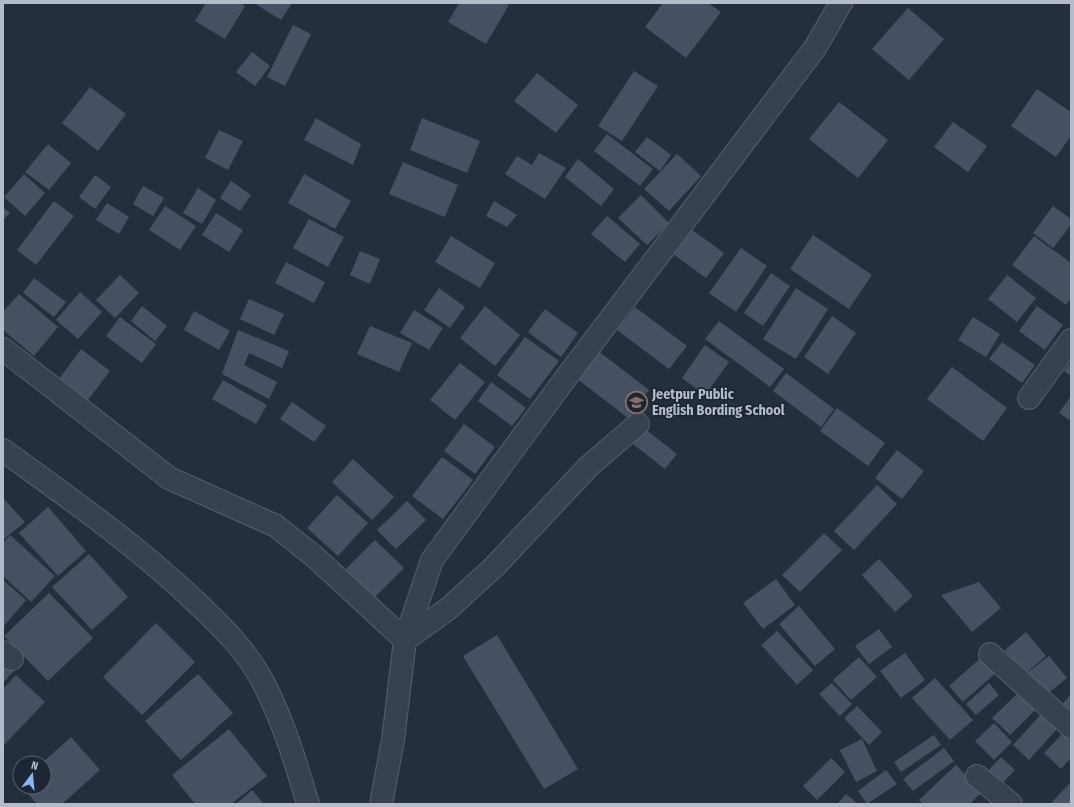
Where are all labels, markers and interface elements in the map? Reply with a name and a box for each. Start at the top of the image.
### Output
place label: Jeetpur Public English Bording School [651,386,785,419]
school or university icon: Jeetpur Public English Bording School [624,389,650,415]
north arrow [12,755,52,795]
text: N [30,759,40,773]

